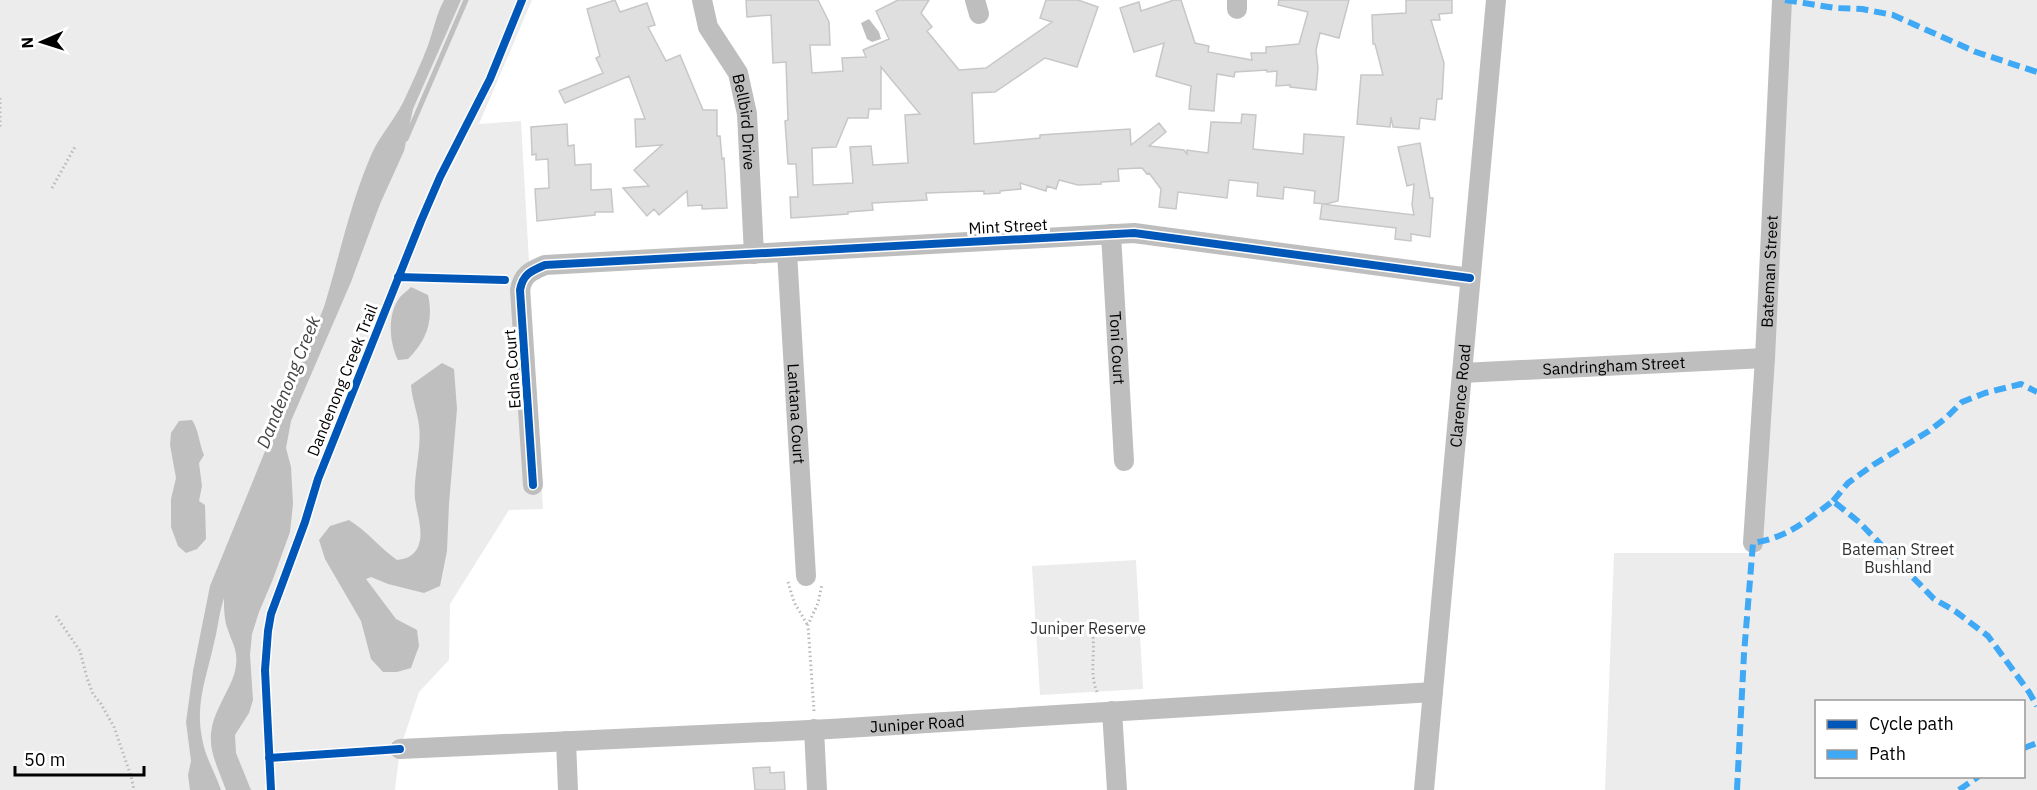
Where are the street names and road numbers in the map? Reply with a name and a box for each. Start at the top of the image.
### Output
street label: Bellbird Drive [728,72,760,171]
street label: Mint Street [968,214,1048,238]
street label: Bateman Street [1756,215,1782,328]
street label: Dandenong Creek Trail [302,301,382,459]
street label: Toni Court [1105,311,1130,385]
street label: Edna Court [499,329,525,409]
street label: Clarence Road [1445,343,1475,448]
street label: Sandringham Street [1542,352,1686,379]
street label: Lantana Court [784,363,809,465]
street label: Juniper Road [869,711,965,737]

